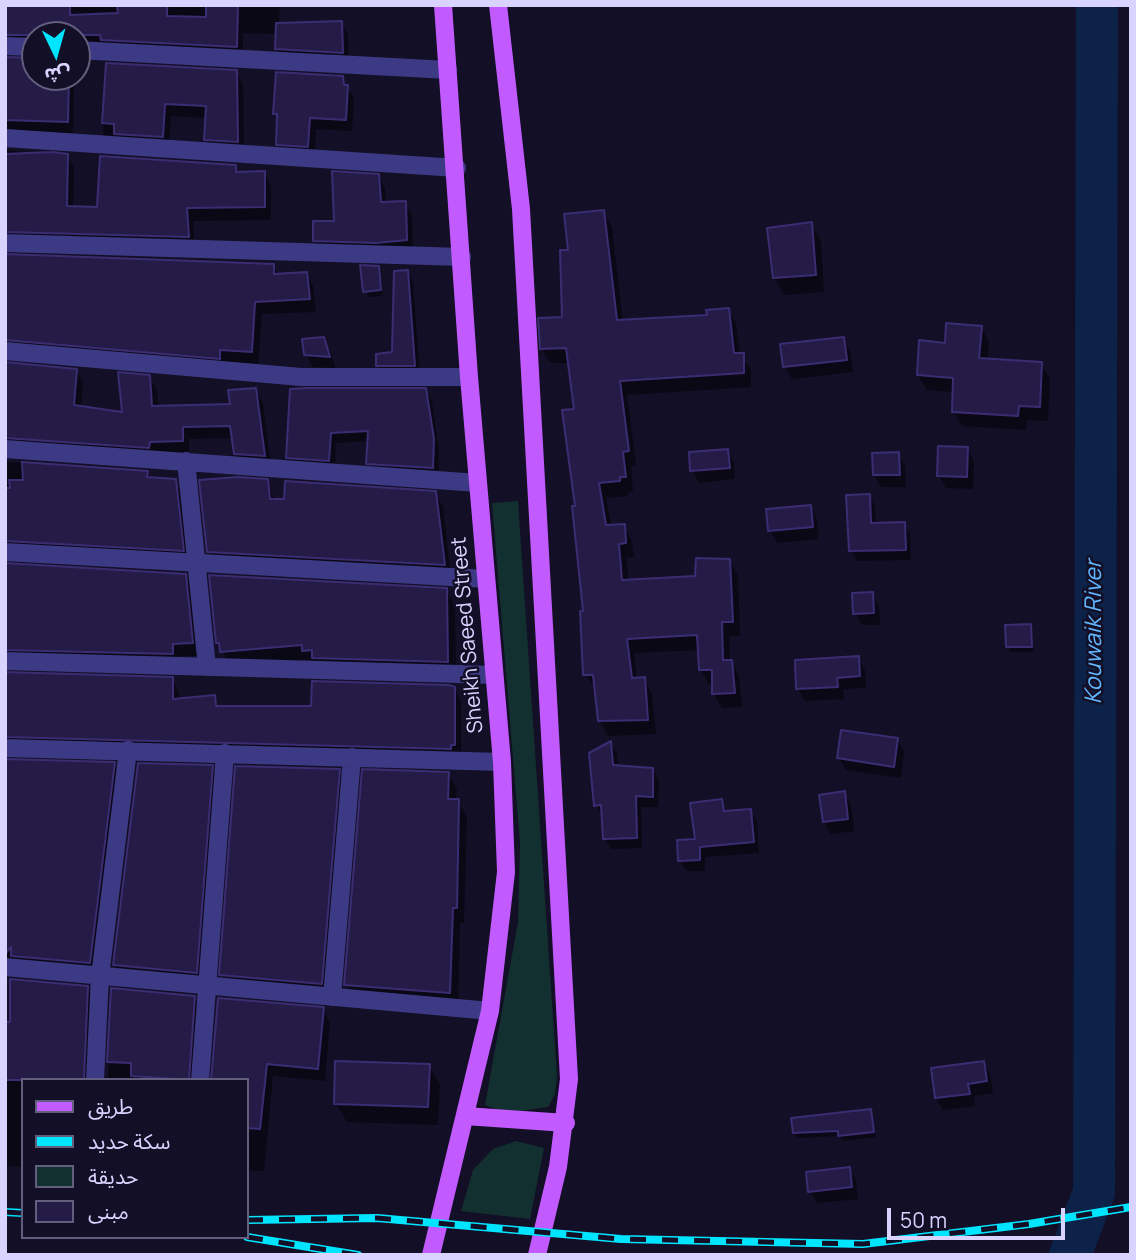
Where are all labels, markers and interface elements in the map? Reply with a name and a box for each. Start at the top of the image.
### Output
north arrow [21,21,91,91]
text: ش [44,61,72,89]
street label: Sheikh Saeed Street [447,536,489,734]
water label: Kouwaik River [1081,560,1109,704]
legend [21,1078,248,1239]
text: طريق [88,1092,133,1120]
text: سكة حديد [88,1127,171,1155]
text: حديقة [88,1162,138,1190]
scale bar [891,1194,1070,1238]
text: مبنى [88,1197,129,1225]
text: 50 m [900,1206,947,1234]

